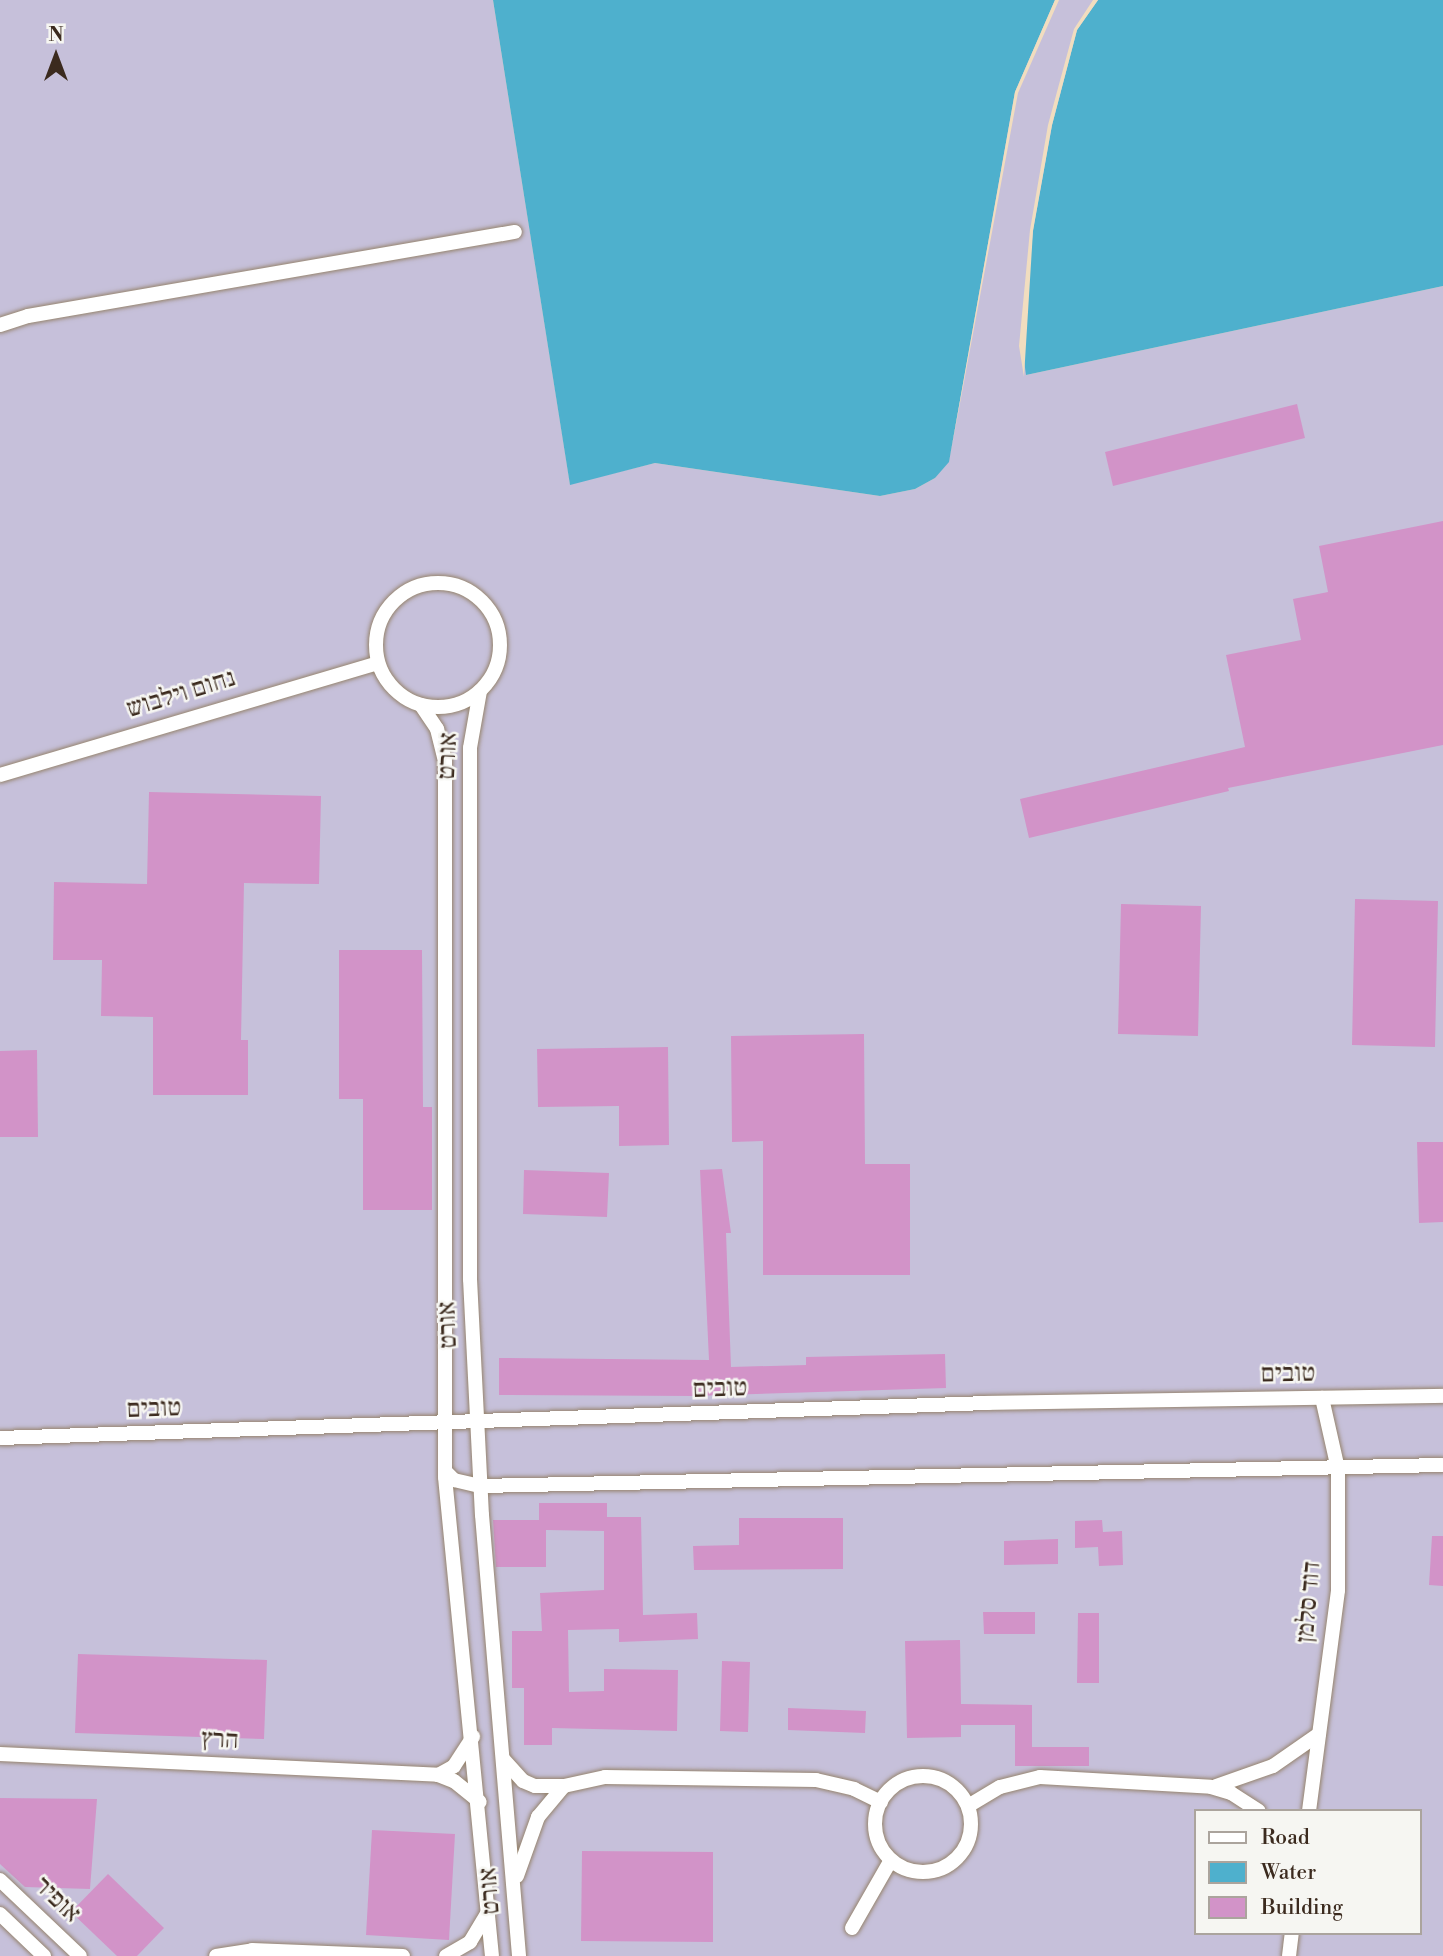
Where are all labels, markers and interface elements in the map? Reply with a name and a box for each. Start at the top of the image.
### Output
north arrow [21,21,91,91]
text: N [48,23,64,47]
street label: נחום וילבוש [123,663,239,725]
street label: אורט [431,732,465,780]
street label: אורט [432,1301,464,1349]
street label: טובים [1260,1358,1316,1390]
street label: טובים [692,1372,748,1406]
street label: טובים [126,1392,182,1426]
street label: דוד סלמן [1290,1560,1328,1644]
street label: הרץ [201,1723,239,1757]
legend [1194,1809,1422,1935]
text: Road [1261,1825,1310,1851]
text: Water [1261,1860,1316,1886]
street label: אורט [473,1866,507,1916]
street label: אופיר [27,1870,87,1930]
text: Building [1261,1895,1343,1921]

